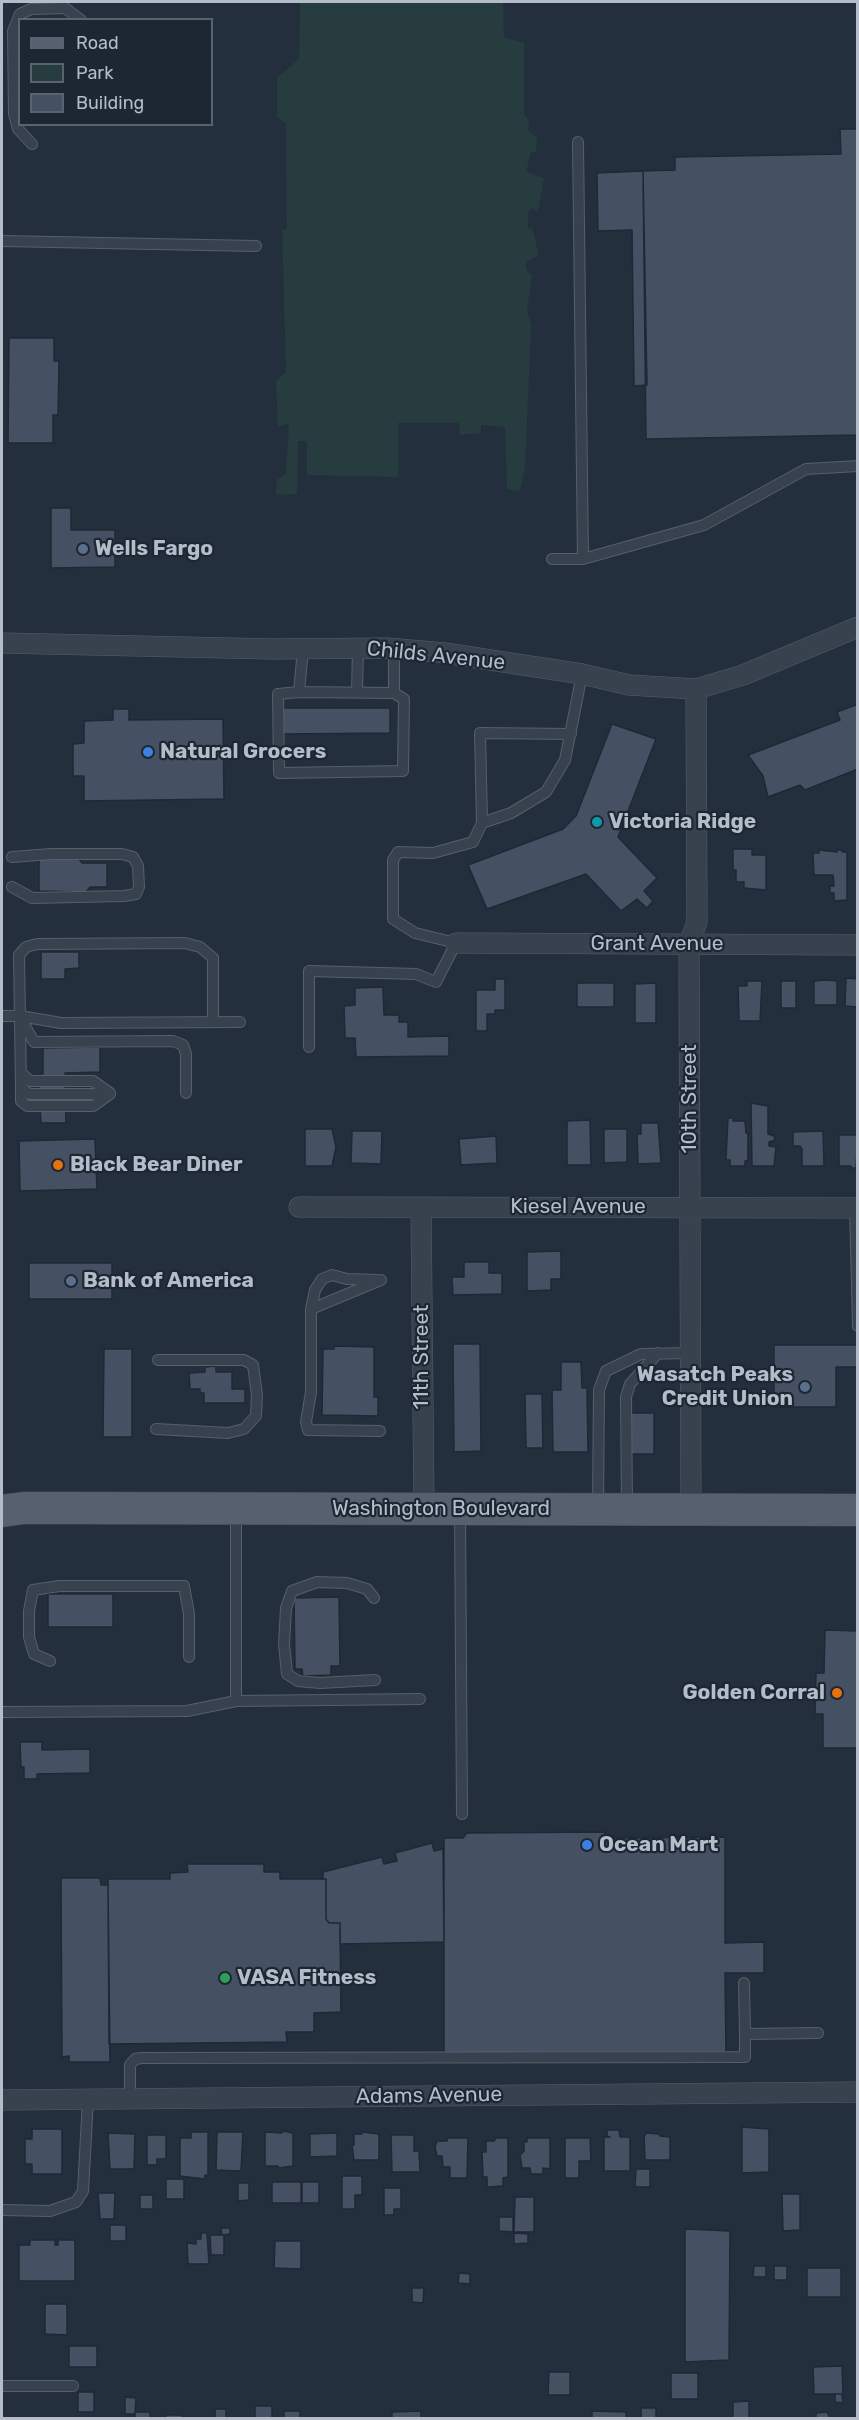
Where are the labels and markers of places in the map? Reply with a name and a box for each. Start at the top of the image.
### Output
place label: Wells Fargo [95,536,213,562]
marker: Wells Fargo [76,542,90,556]
place label: Natural Grocers [160,739,326,765]
marker: Natural Grocers [141,745,155,759]
place label: Victoria Ridge [609,809,756,835]
marker: Victoria Ridge [590,815,604,829]
place label: Black Bear Diner [70,1152,243,1178]
marker: Black Bear Diner [51,1158,65,1172]
place label: Bank of America [83,1268,254,1294]
marker: Bank of America [64,1274,78,1288]
place label: Wasatch Peaks Credit Union [637,1362,793,1412]
marker: Wasatch Peaks Credit Union [798,1380,812,1394]
place label: Golden Corral [682,1680,825,1706]
marker: Golden Corral [830,1686,844,1700]
place label: Ocean Mart [599,1832,718,1858]
marker: Ocean Mart [580,1838,594,1852]
place label: VASA Fitness [237,1965,376,1991]
marker: VASA Fitness [218,1971,232,1985]

